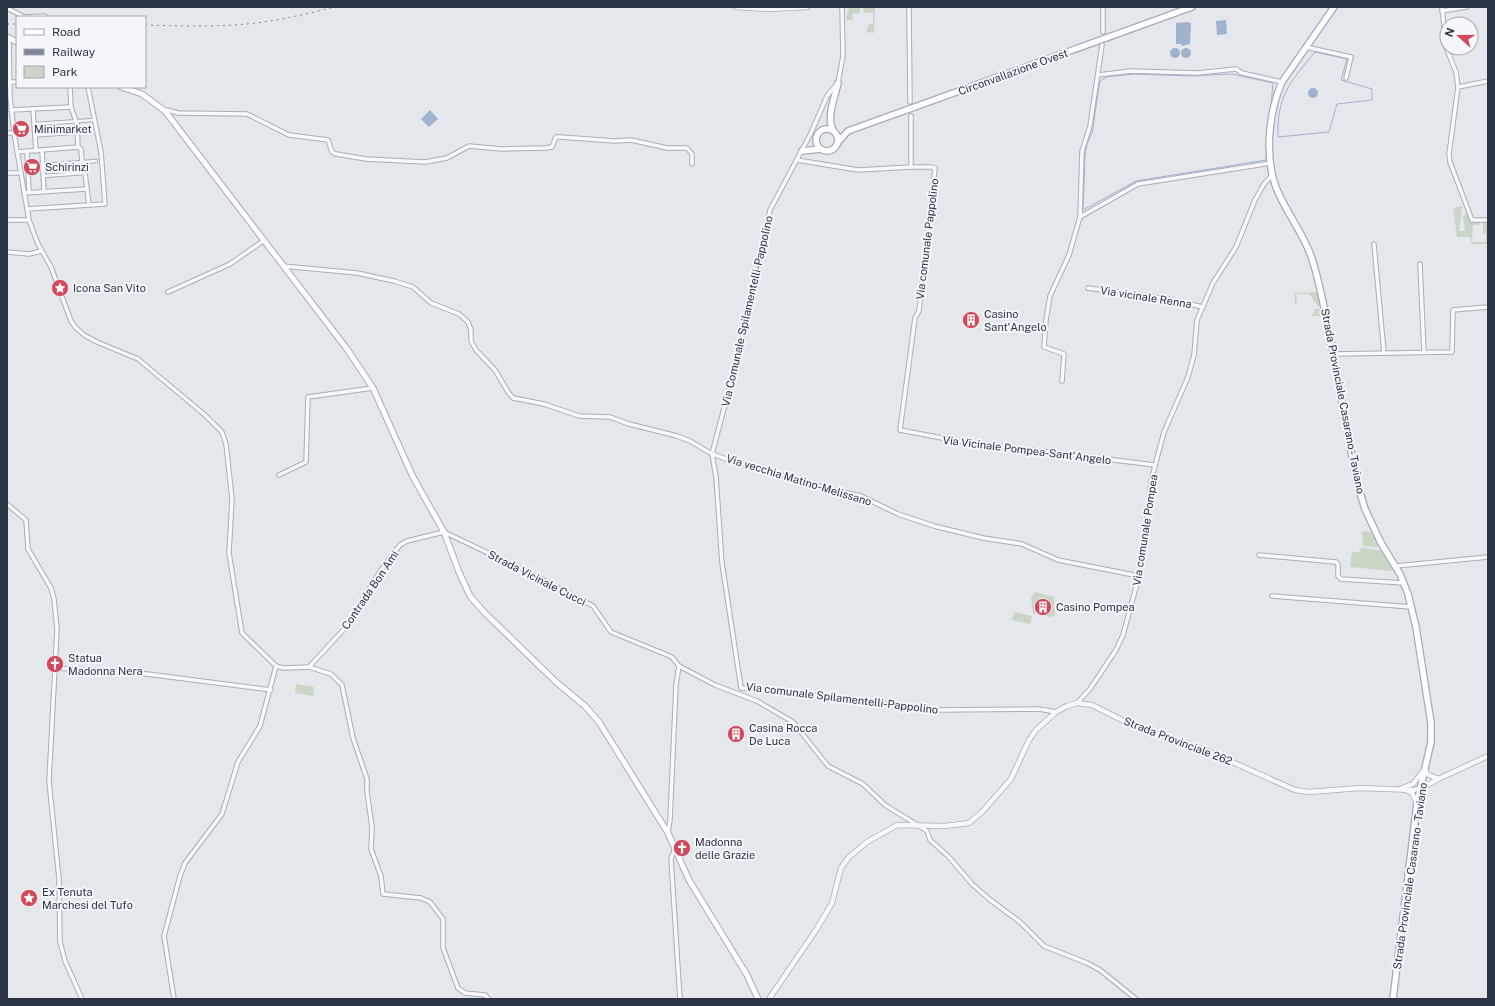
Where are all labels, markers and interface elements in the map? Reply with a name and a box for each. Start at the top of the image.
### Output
legend [16,16,146,88]
north arrow [1439,16,1479,56]
text: Road [52,25,80,39]
text: N [1443,26,1457,39]
text: Railway [52,45,96,59]
street label: Circonvallazione Ovest [957,47,1069,97]
text: Park [52,65,78,79]
supermarket icon: Minimarket [11,119,31,139]
place label: Minimarket [34,123,92,135]
supermarket icon: Schirinzi [22,157,42,177]
place label: Schirinzi [45,161,89,173]
street label: Via comunale Pappolino [914,178,940,300]
street label: Via Comunale Spilamentelli-Pappolino [719,214,775,408]
place icon: Icona San Vito [50,278,70,298]
place label: Icona San Vito [73,282,146,294]
street label: Via vicinale Renna [1099,284,1193,310]
street label: Strada Provinciale Casarano - Taviano [1319,307,1367,495]
place label: Casino Sant'Angelo [984,308,1047,333]
building icon: Casino Sant'Angelo [961,310,981,330]
street label: Via Vicinale Pompea-Sant'Angelo [942,434,1112,466]
street label: Via vecchia Matino-Melissano [725,452,873,508]
street label: Via comunale Pompea [1130,473,1160,587]
street label: Contrada Bon Ami [339,548,401,632]
street label: Strada Vicinale Cucci [486,548,588,608]
building icon: Casino Pompea [1033,597,1053,617]
place label: Casino Pompea [1056,601,1135,613]
place label: Statua Madonna Nera [68,652,143,677]
church icon: Statua Madonna Nera [45,654,65,674]
street label: Via comunale Spilamentelli-Pappolino [745,680,939,716]
street label: Strada Provinciale 262 [1122,715,1234,767]
place label: Casina Rocca De Luca [749,722,817,747]
building icon: Casina Rocca De Luca [726,724,746,744]
street label: Strada Provinciale Casarano - Taviano [1391,782,1429,970]
place label: Madonna delle Grazie [695,836,755,861]
church icon: Madonna delle Grazie [672,838,692,858]
place label: Ex Tenuta Marchesi del Tufo [42,886,133,911]
place icon: Ex Tenuta Marchesi del Tufo [19,888,39,908]

